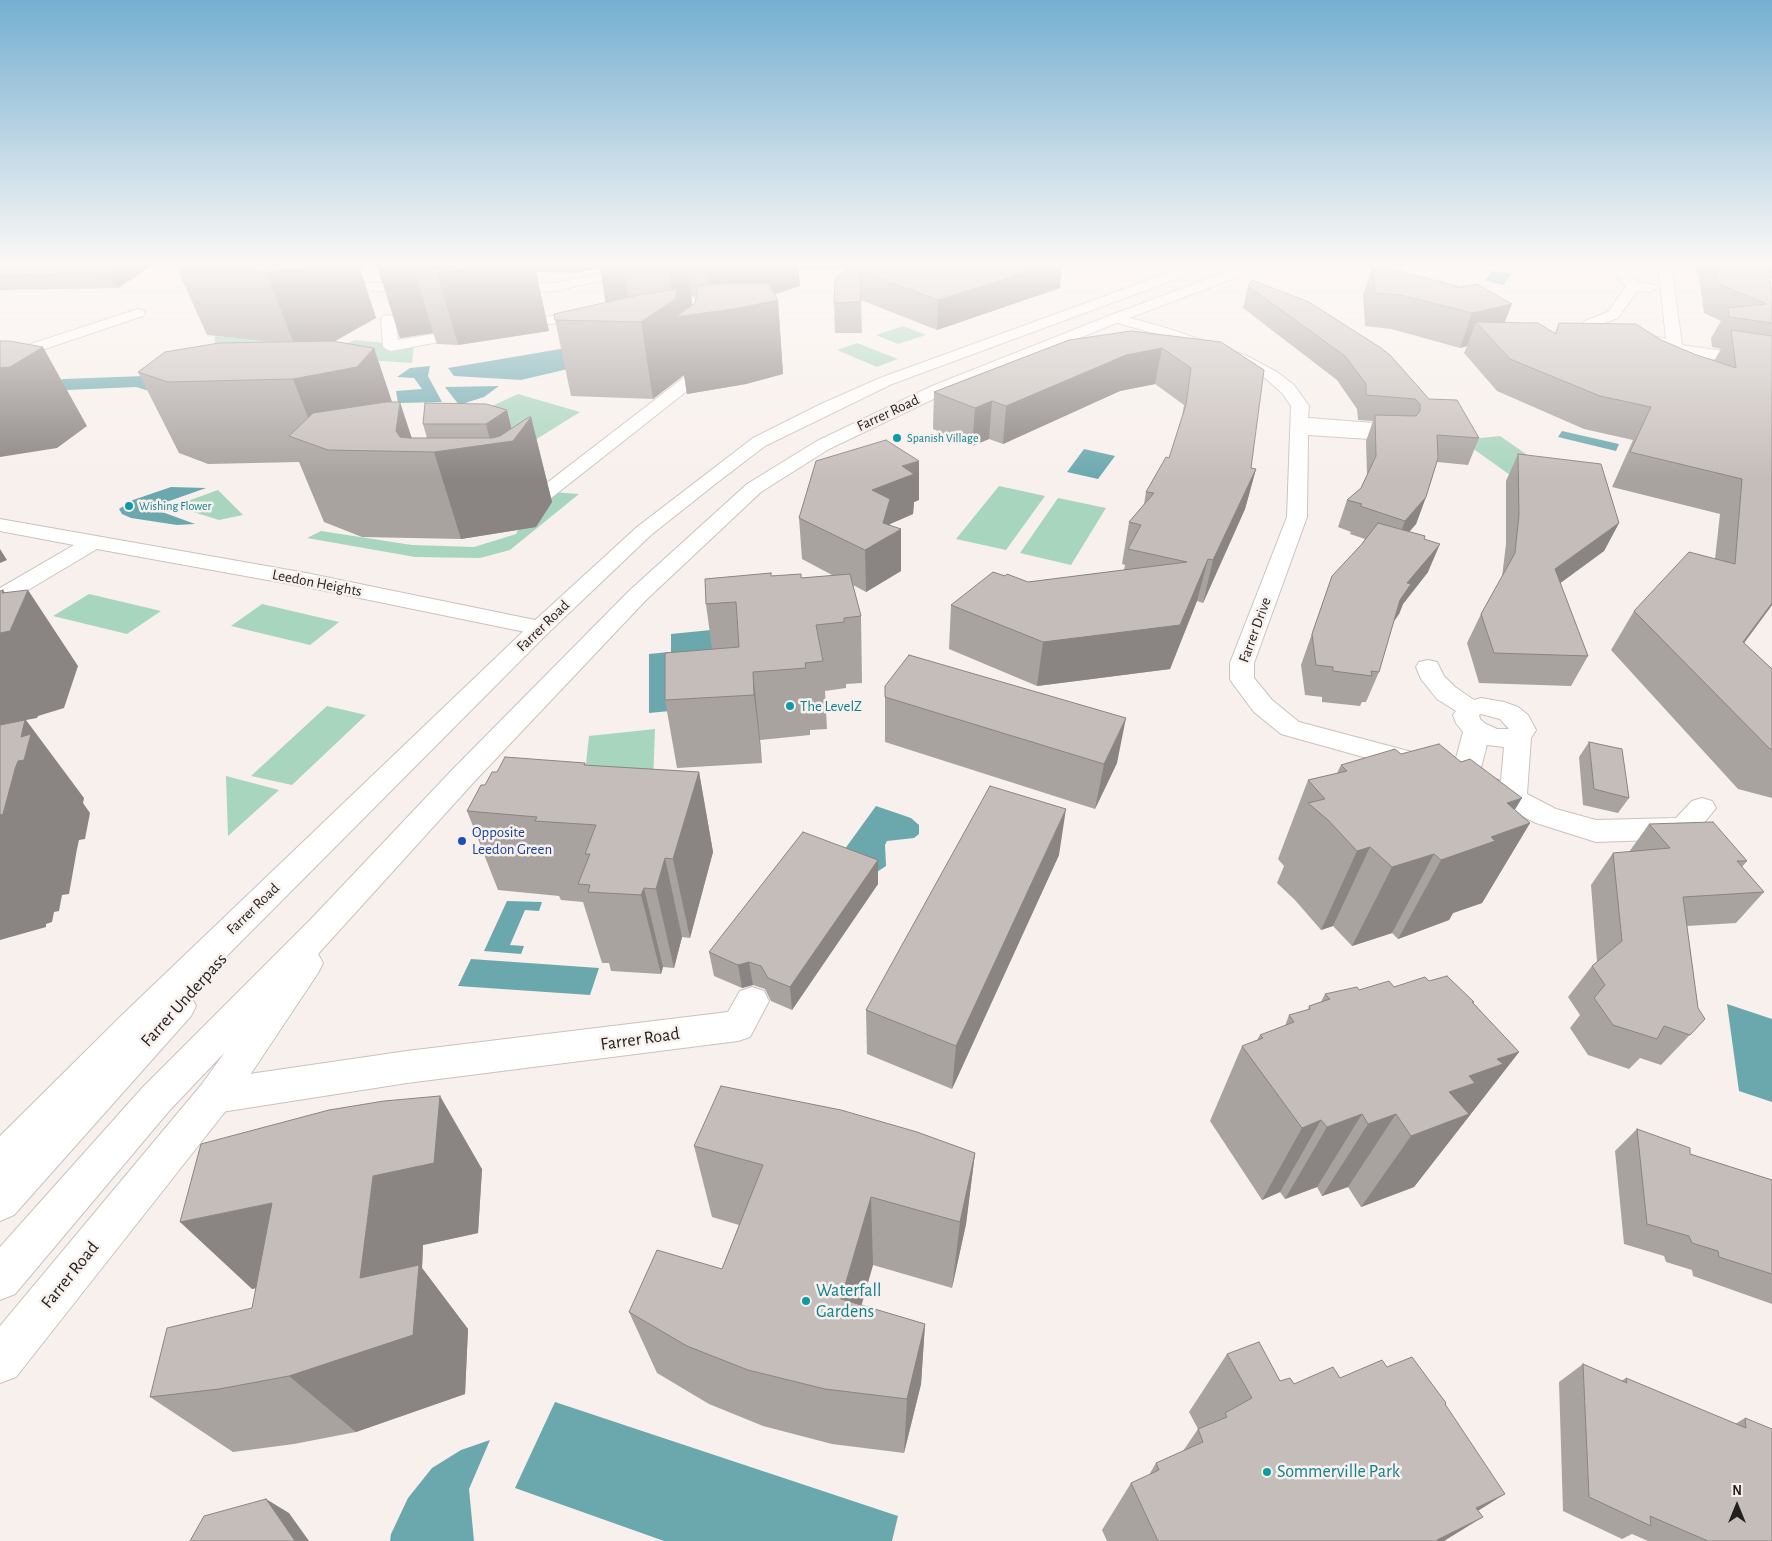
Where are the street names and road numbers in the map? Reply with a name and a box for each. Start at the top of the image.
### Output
street label: Farrer Road [854,391,922,435]
street label: Leedon Heights [271,565,363,601]
street label: Farrer Drive [1235,595,1275,665]
street label: Farrer Road [513,596,573,656]
street label: Farrer Road [223,879,283,939]
street label: Farrer Underpass [136,949,232,1051]
street label: Farrer Road [599,1023,681,1055]
street label: Farrer Road [36,1237,104,1313]

